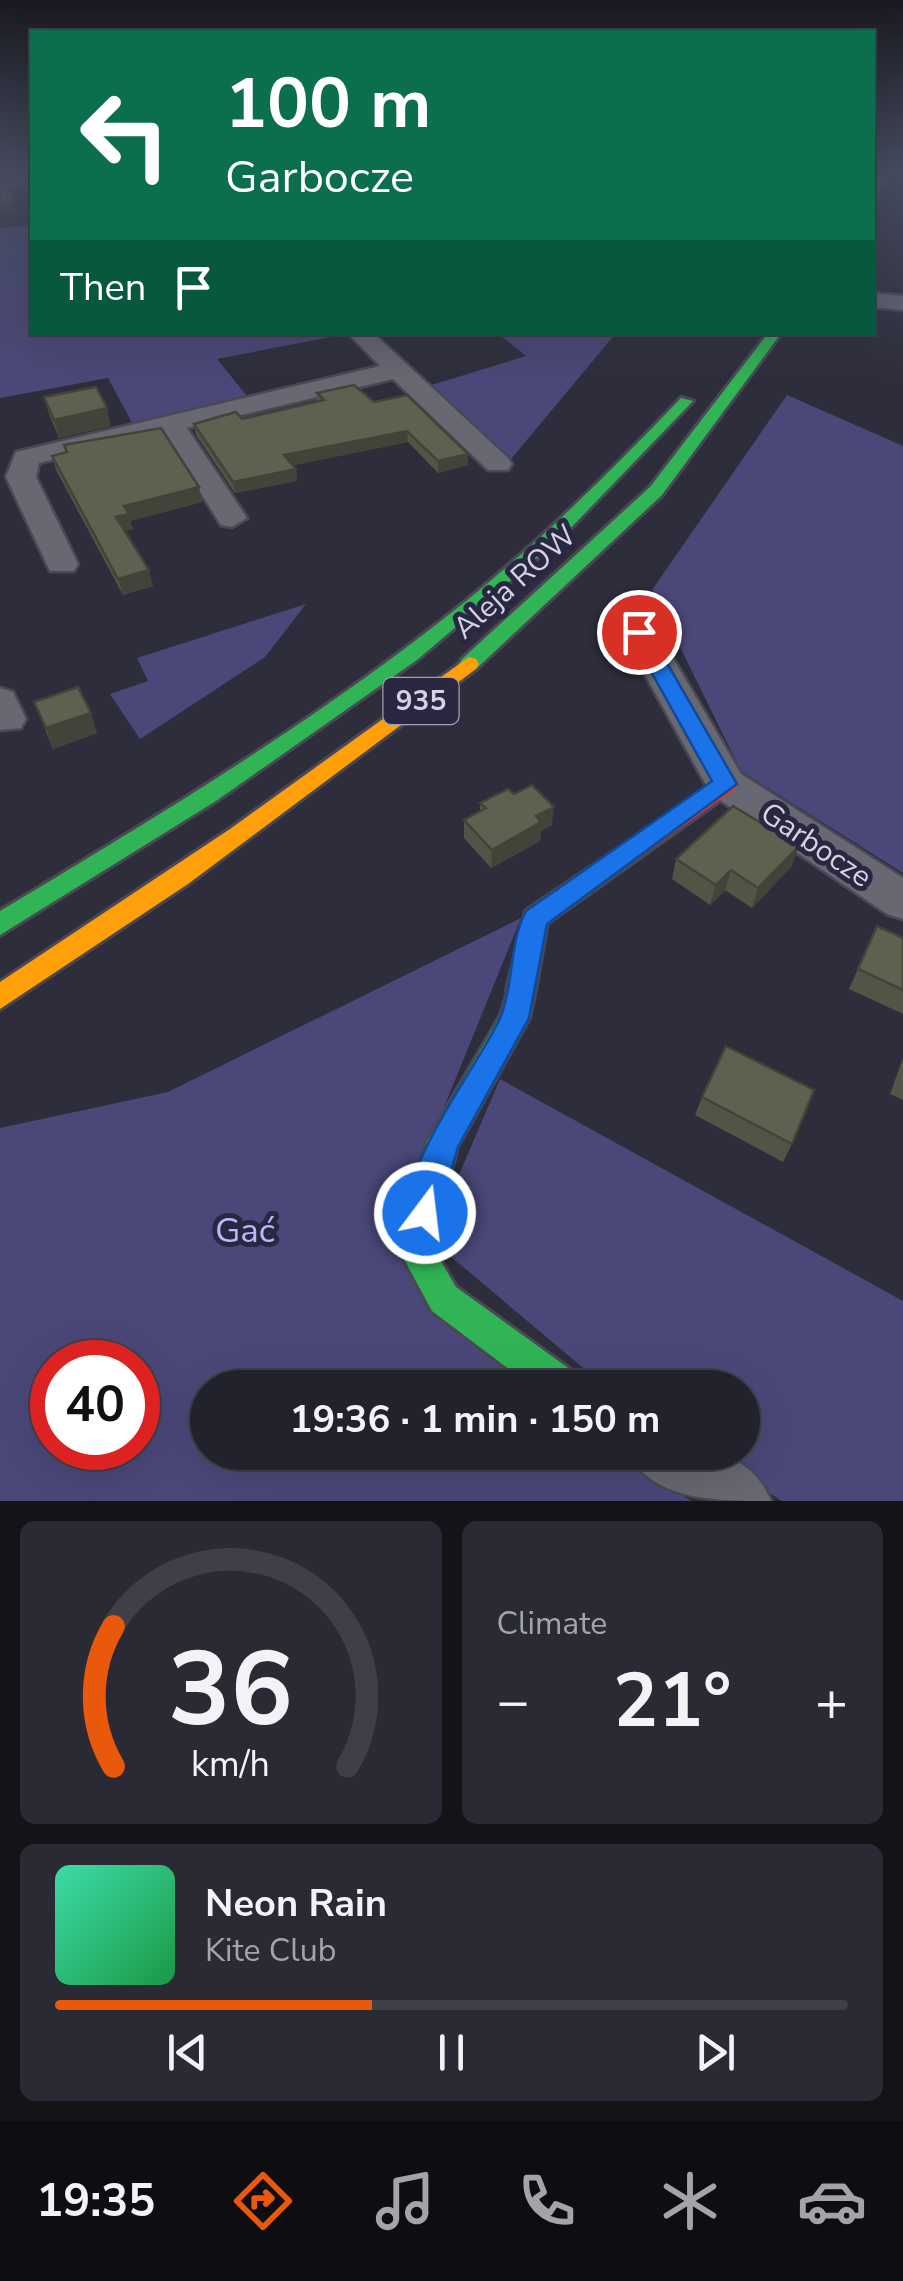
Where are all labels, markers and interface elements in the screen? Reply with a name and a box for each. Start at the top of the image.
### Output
text: 100 m [225,56,431,152]
icon: left [60,70,190,200]
text: Garbocze [225,147,414,208]
icon: arrive [166,260,221,315]
text: Then [60,262,146,313]
street label: Aleja ROW [445,516,585,648]
pin [597,590,682,675]
icon: arrive [612,605,667,660]
road number: 935 [384,678,458,724]
street label: Garbocze [752,793,880,897]
position arrow [373,1161,477,1265]
park label: Gać [215,1207,275,1254]
speed limit sign: 40 [30,1340,160,1470]
text: 19:36 · 1 min · 150 m [290,1394,660,1445]
text: Climate [497,1602,607,1645]
text: 36 [168,1619,293,1761]
text: 21° [613,1650,731,1752]
text: − [497,1664,530,1739]
text: + [815,1664,848,1739]
text: km/h [191,1740,270,1789]
text: Neon Rain [205,1878,387,1929]
text: Kite Club [205,1929,336,1972]
icon: previous [160,2025,215,2080]
icon: pause [424,2025,479,2080]
icon: next [688,2025,743,2080]
icon: directions [228,2166,298,2236]
icon: music [370,2166,440,2236]
icon: phone [512,2166,582,2236]
icon: climate [655,2166,725,2236]
icon: car [797,2166,867,2236]
text: 19:35 [36,2171,155,2232]

